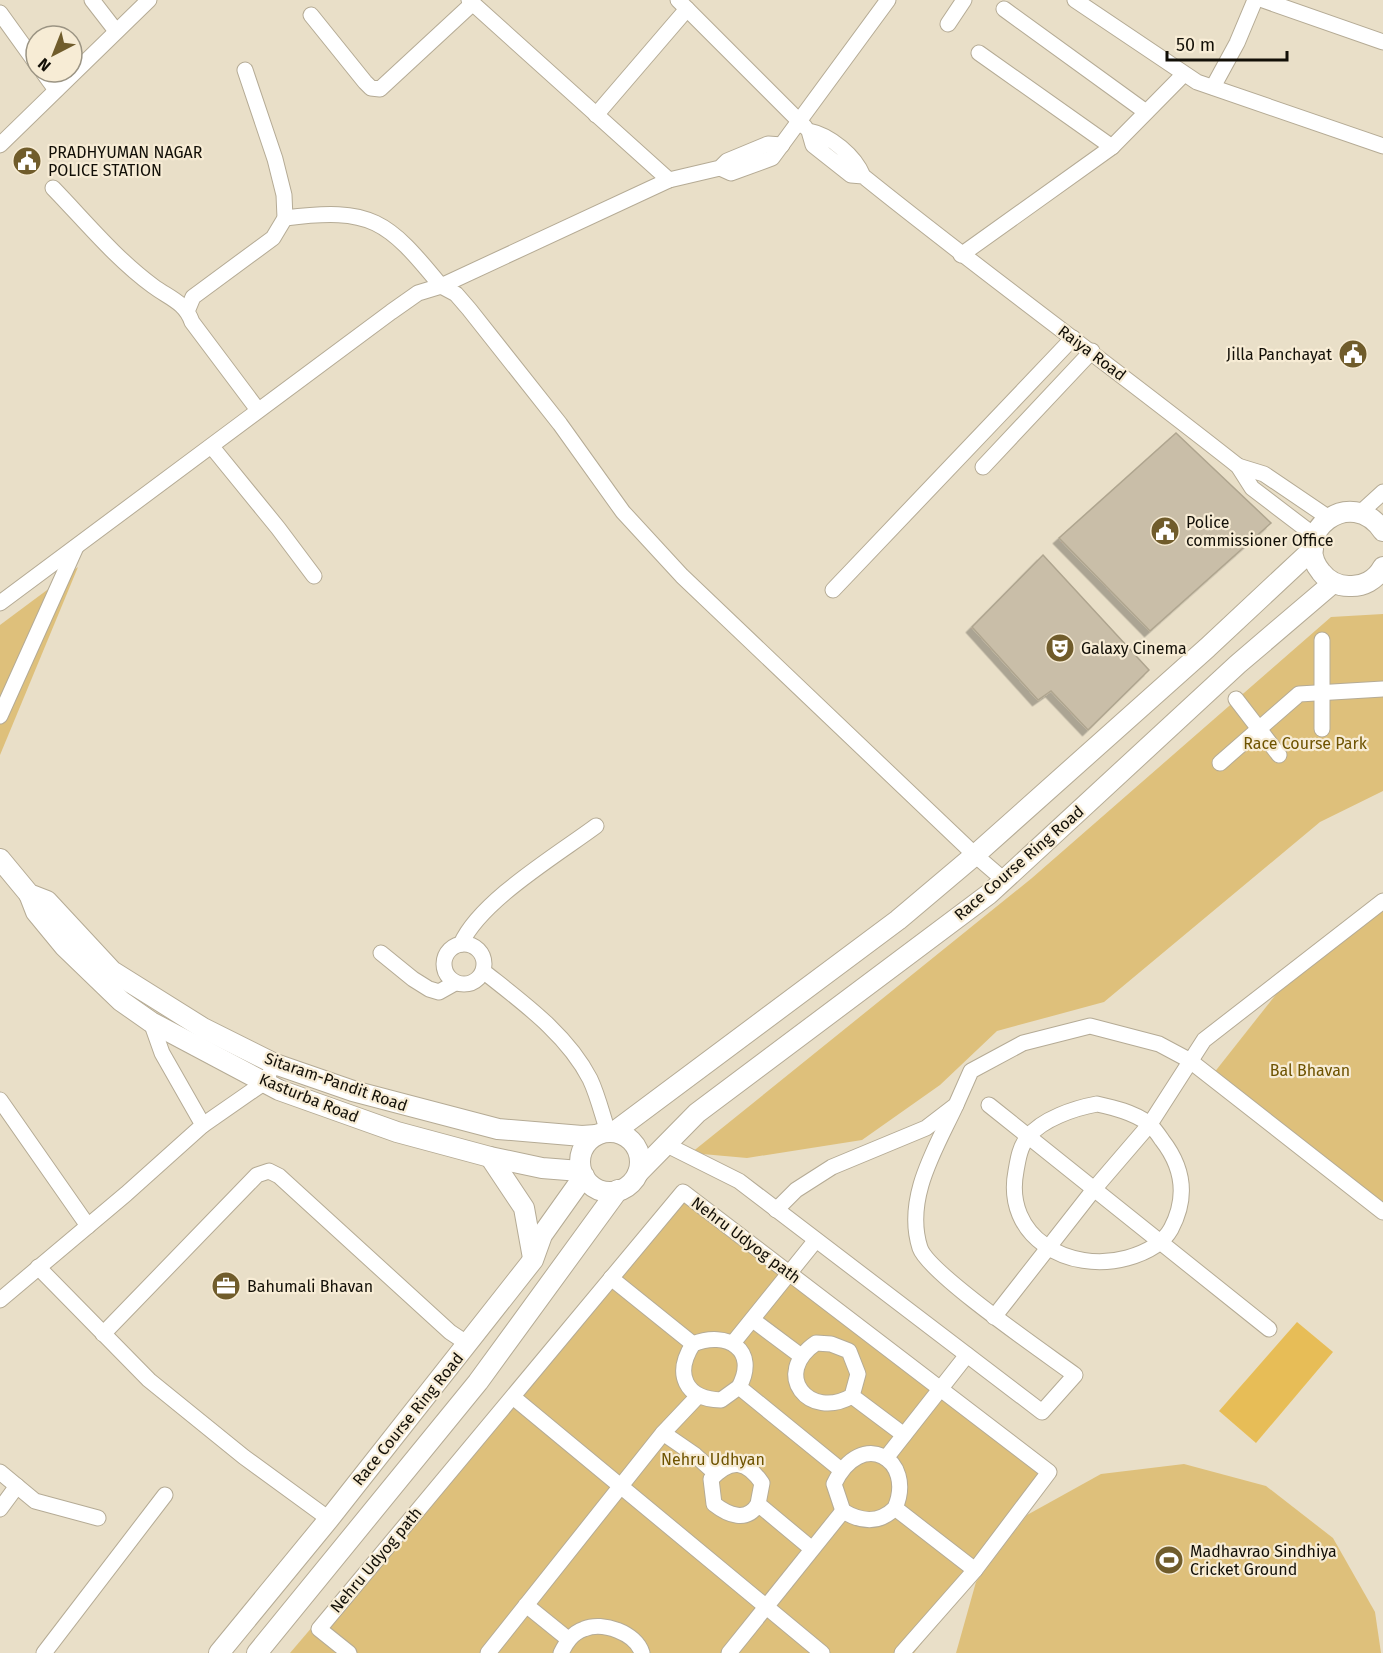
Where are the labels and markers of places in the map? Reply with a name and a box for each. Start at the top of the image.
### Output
place label: PRADHYUMAN NAGAR POLICE STATION [48,143,203,180]
public building icon: PRADHYUMAN NAGAR POLICE STATION [11,145,43,177]
public building icon: Jilla Panchayat [1337,338,1369,370]
place label: Jilla Panchayat [1226,345,1332,364]
place label: Police commissioner Office [1186,513,1333,550]
public building icon: Police commissioner Office [1149,515,1181,547]
theatre icon: Galaxy Cinema [1044,632,1076,664]
place label: Galaxy Cinema [1081,639,1187,658]
office icon: Bahumali Bhavan [210,1270,242,1302]
place label: Bahumali Bhavan [247,1277,373,1296]
place label: Madhavrao Sindhiya Cricket Ground [1190,1542,1337,1579]
sports icon: Madhavrao Sindhiya Cricket Ground [1153,1544,1185,1576]

